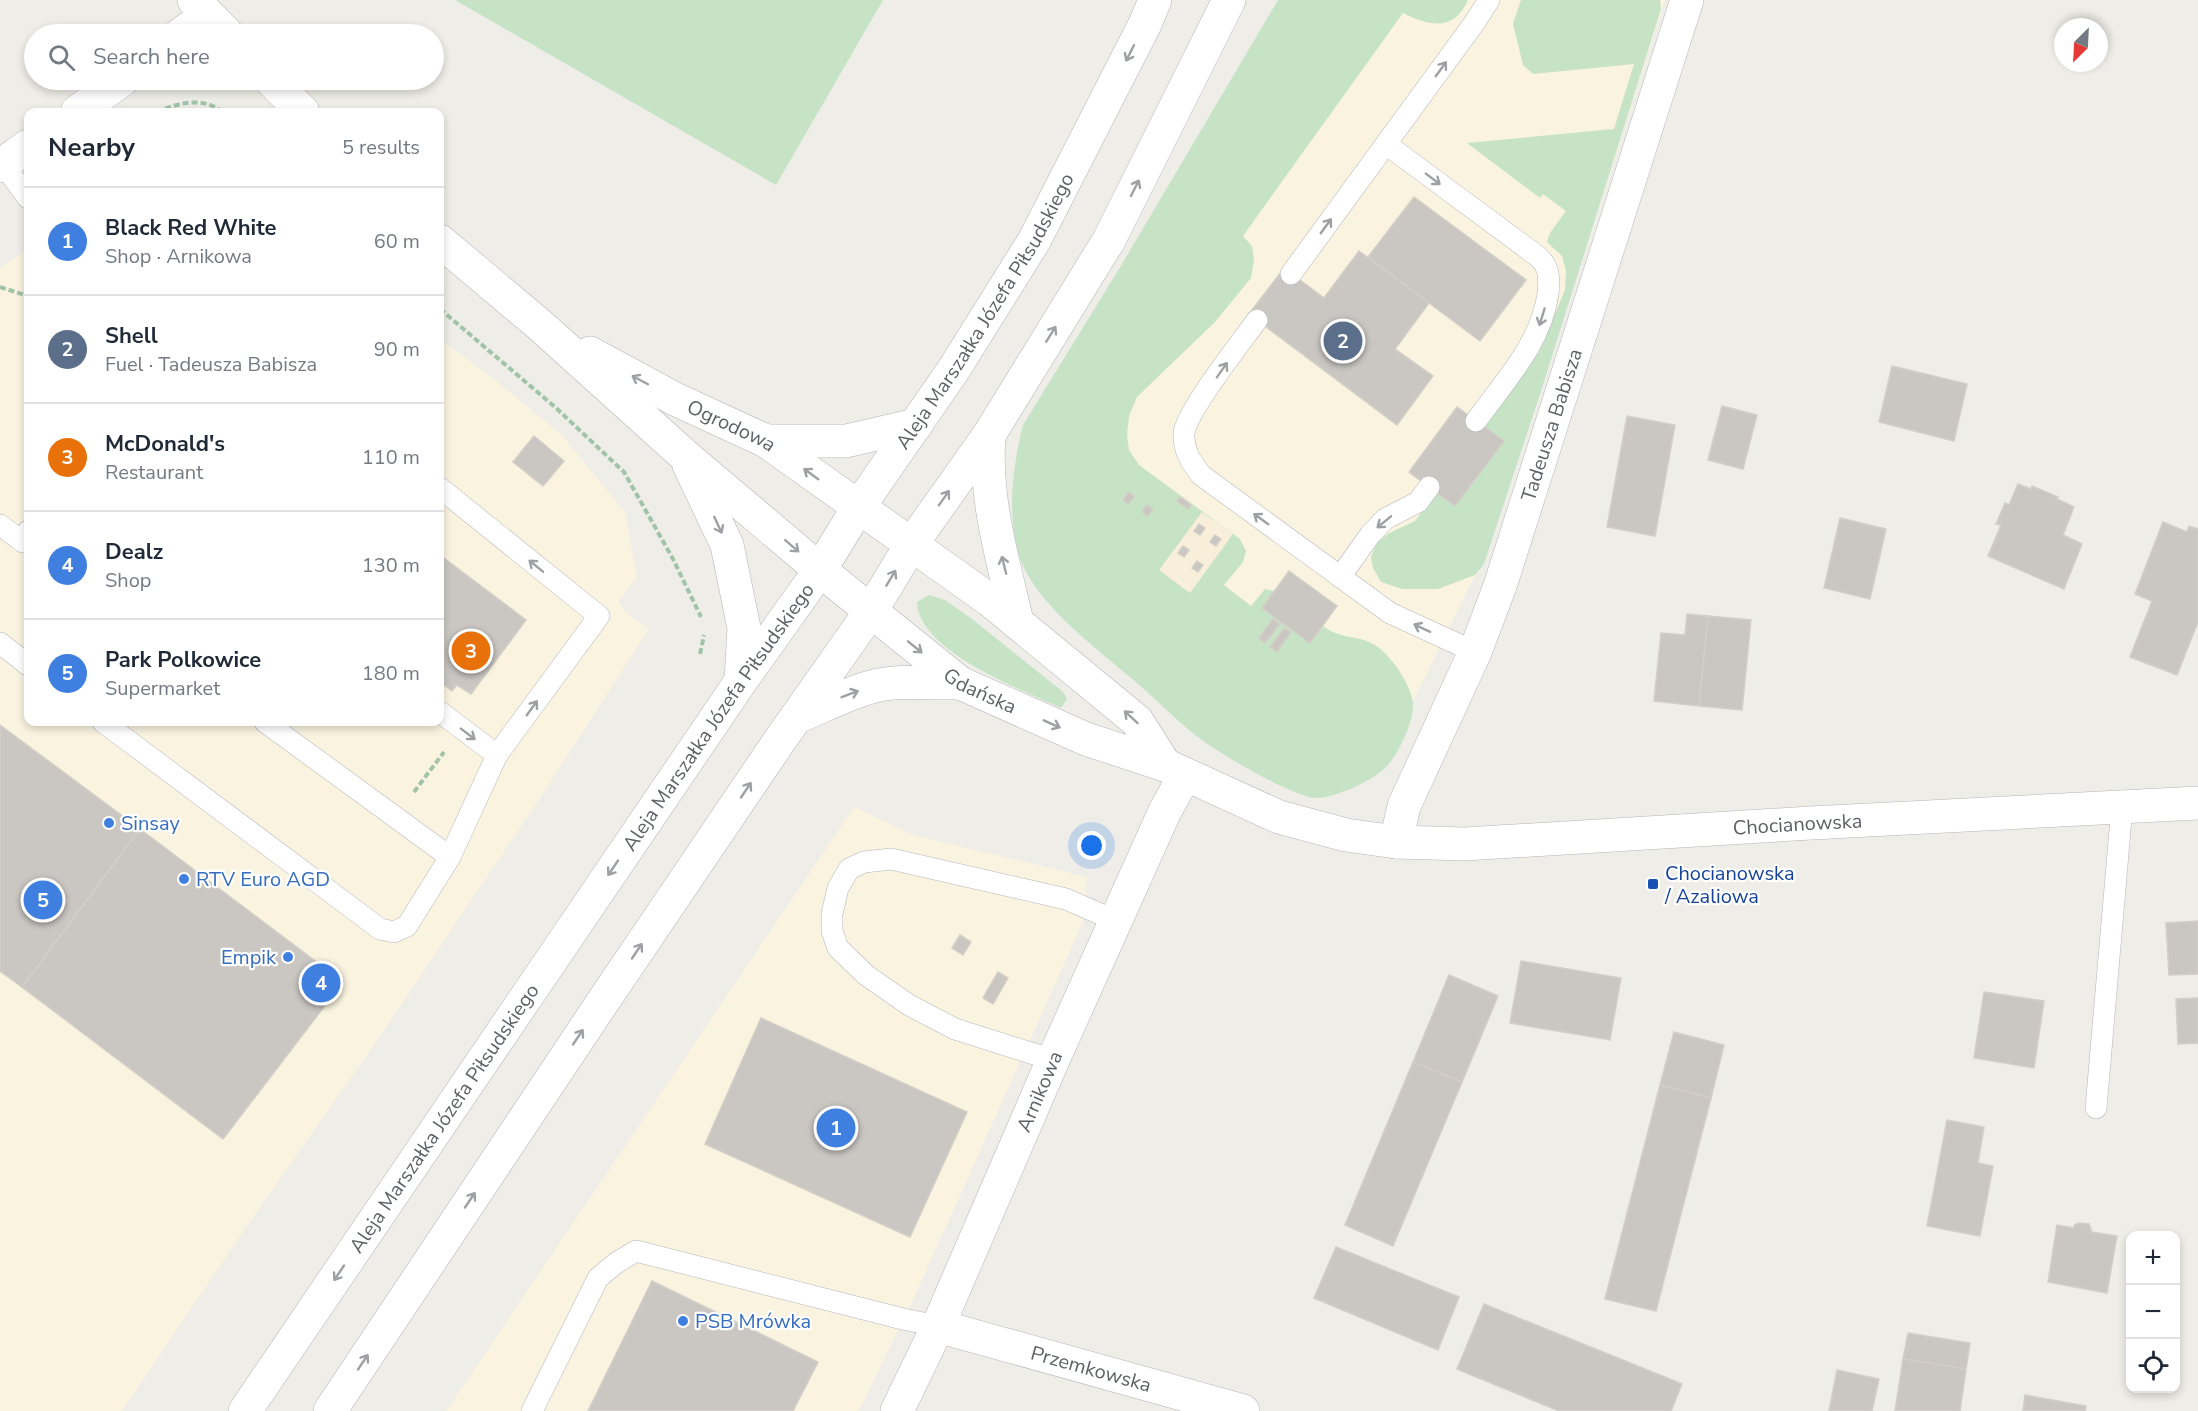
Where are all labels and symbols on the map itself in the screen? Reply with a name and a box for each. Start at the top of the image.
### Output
north arrow [2054,18,2108,72]
one-way arrow [1124,44,1136,62]
one-way arrow [1435,62,1447,78]
street label: Aleja Marszałka Józefa Piłsudskiego [890,169,1080,455]
one-way arrow [1425,173,1441,185]
one-way arrow [1130,179,1142,197]
one-way arrow [1320,219,1332,235]
one-way arrow [1536,307,1547,326]
pin: 2 [1324,318,1362,364]
one-way arrow [1045,326,1057,343]
street label: Tadeusza Babisza [1515,345,1589,505]
one-way arrow [1216,362,1228,379]
one-way arrow [632,374,650,385]
street label: Ogrodowa [683,393,781,458]
one-way arrow [803,468,819,480]
one-way arrow [938,490,950,506]
one-way arrow [1253,513,1269,525]
one-way arrow [714,516,725,534]
one-way arrow [1376,516,1392,529]
one-way arrow [784,539,799,553]
one-way arrow [997,556,1009,575]
one-way arrow [528,559,544,572]
one-way arrow [885,570,897,587]
street label: Aleja Marszałka Józefa Piłsudskiego [616,578,821,856]
one-way arrow [1414,621,1432,633]
pin: 3 [452,628,490,674]
one-way arrow [907,640,923,653]
street label: Gdańska [937,662,1021,720]
one-way arrow [840,688,859,699]
one-way arrow [525,701,538,717]
one-way arrow [1124,710,1139,724]
one-way arrow [1042,719,1060,730]
one-way arrow [460,727,476,740]
one-way arrow [740,782,752,798]
street label: Chocianowska [1732,807,1863,842]
place label: Sinsay [121,810,180,837]
marker: Sinsay [102,816,116,830]
your location [1077,831,1106,860]
one-way arrow [607,860,620,877]
place label: Chocianowska / Azaliowa [1664,860,1795,910]
place label: RTV Euro AGD [196,866,330,893]
marker: RTV Euro AGD [177,872,191,886]
marker: Chocianowska / Azaliowa [1646,877,1660,891]
pin: 5 [24,878,63,922]
one-way arrow [631,943,643,960]
place label: Empik [221,944,277,971]
marker: Empik [281,950,295,964]
pin: 4 [302,960,340,1006]
street label: Aleja Marszałka Józefa Piłsudskiego [343,978,545,1258]
one-way arrow [572,1029,585,1046]
street label: Arnikowa [1010,1047,1069,1136]
pin: 1 [816,1106,856,1150]
one-way arrow [465,1192,477,1209]
one-way arrow [333,1264,345,1281]
place label: PSB Mrówka [695,1308,811,1335]
marker: PSB Mrówka [676,1314,690,1328]
street label: Przemkowska [1028,1340,1154,1399]
one-way arrow [356,1354,369,1371]

